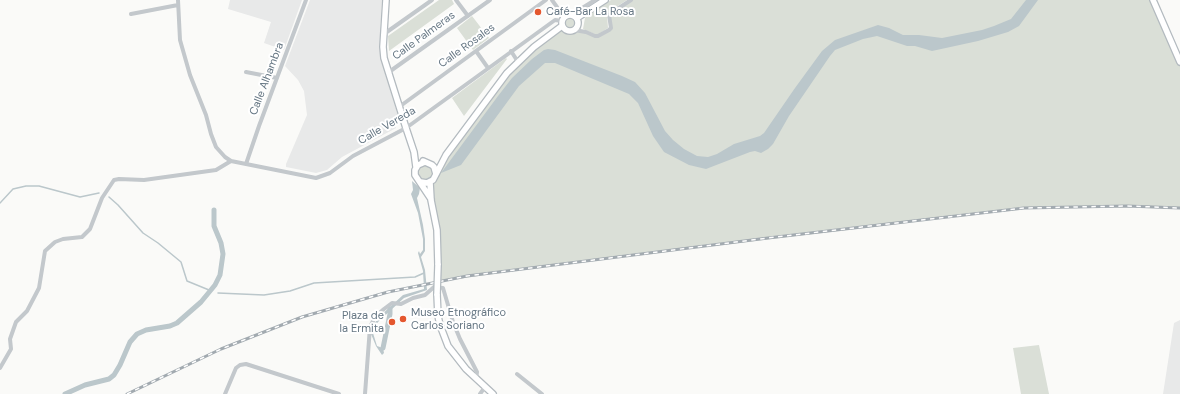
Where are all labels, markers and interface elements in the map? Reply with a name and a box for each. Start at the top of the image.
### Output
place label: Café-Bar La Rosa [546,5,634,19]
marker: Café-Bar La Rosa [533,7,543,17]
street label: Calle Palmeras [390,9,458,63]
street label: Calle Rosales [436,21,498,71]
street label: Calle Alhambra [247,41,287,117]
street label: Calle Vereda [356,104,418,148]
place label: Museo Etnográfico Carlos Soriano [411,306,506,332]
place label: Plaza de la Ermita [340,309,384,335]
marker: Museo Etnográfico Carlos Soriano [398,314,408,324]
marker: Plaza de la Ermita [387,317,397,327]

